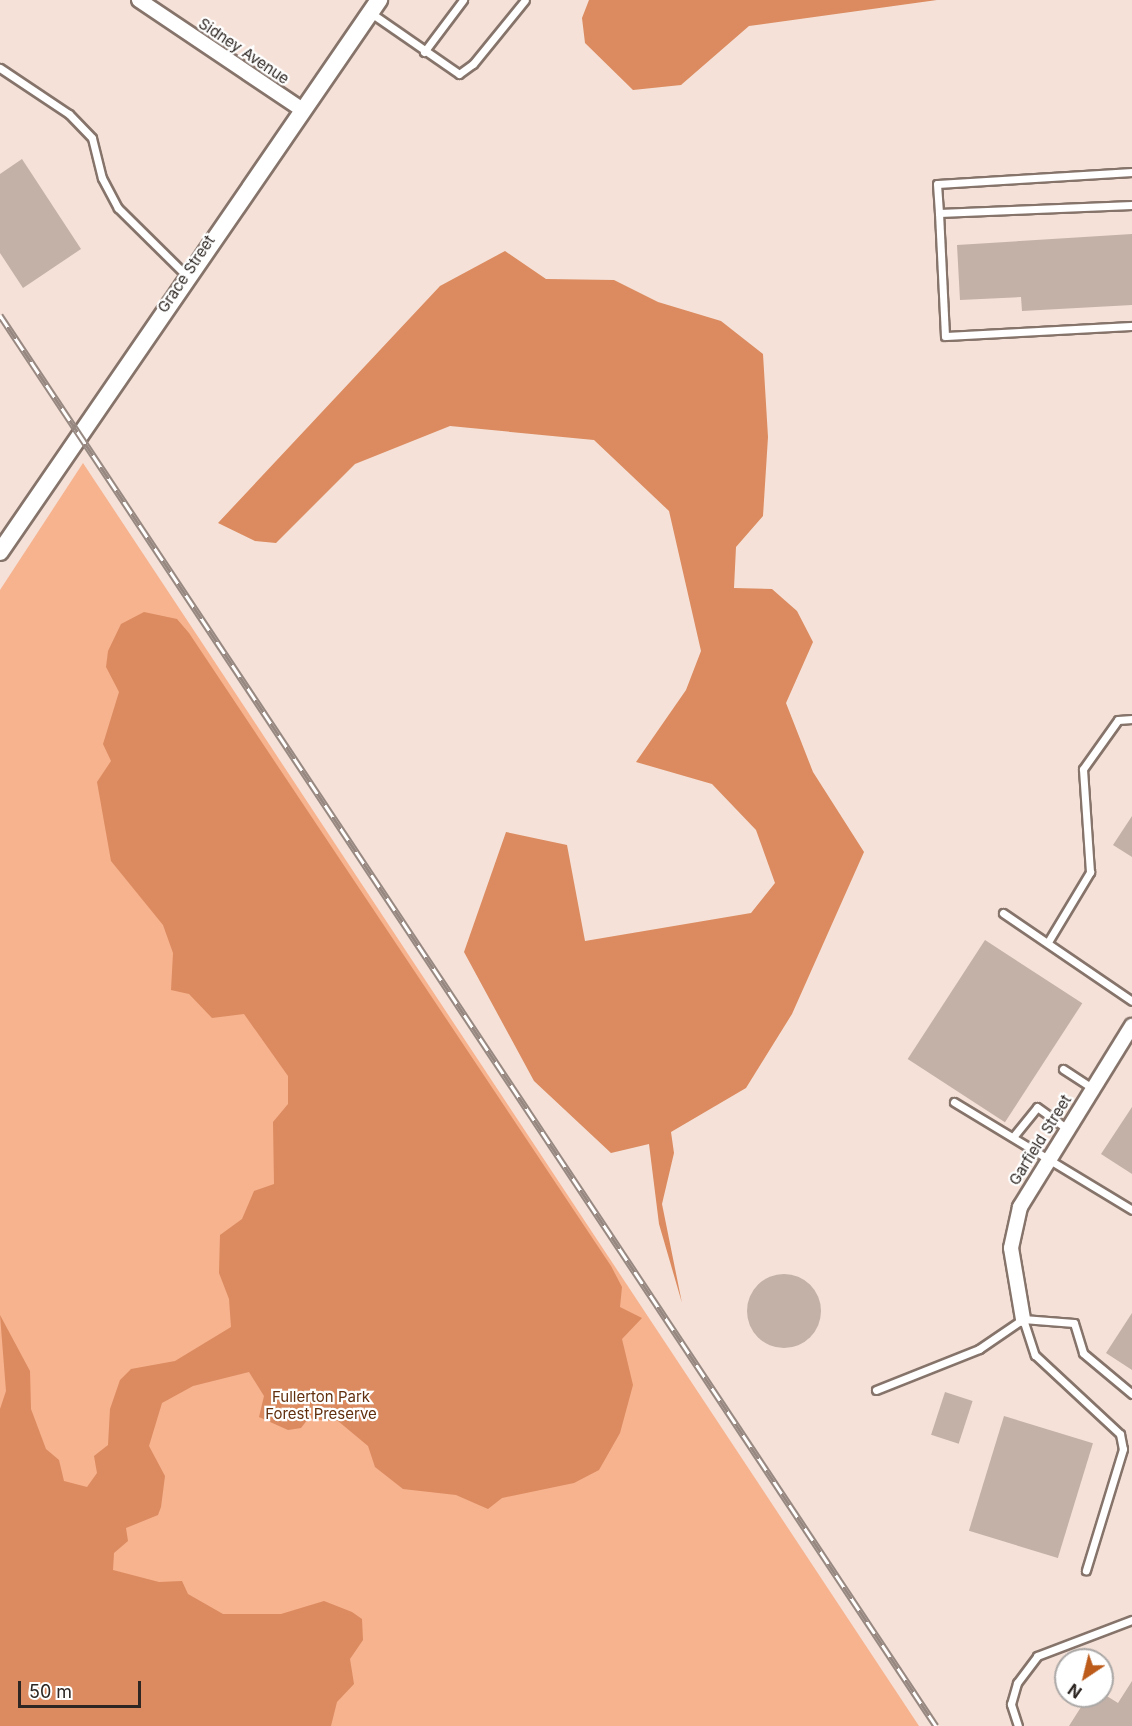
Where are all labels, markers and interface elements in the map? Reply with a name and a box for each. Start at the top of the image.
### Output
street label: Sidney Avenue [195,14,293,88]
street label: Grace Street [154,232,218,316]
street label: Garfield Street [1005,1092,1075,1188]
park label: Fullerton Park Forest Preserve [265,1387,377,1422]
north arrow [1054,1648,1114,1708]
scale bar [21,1669,144,1707]
text: N [1064,1679,1086,1703]
text: 50 m [29,1681,72,1702]

